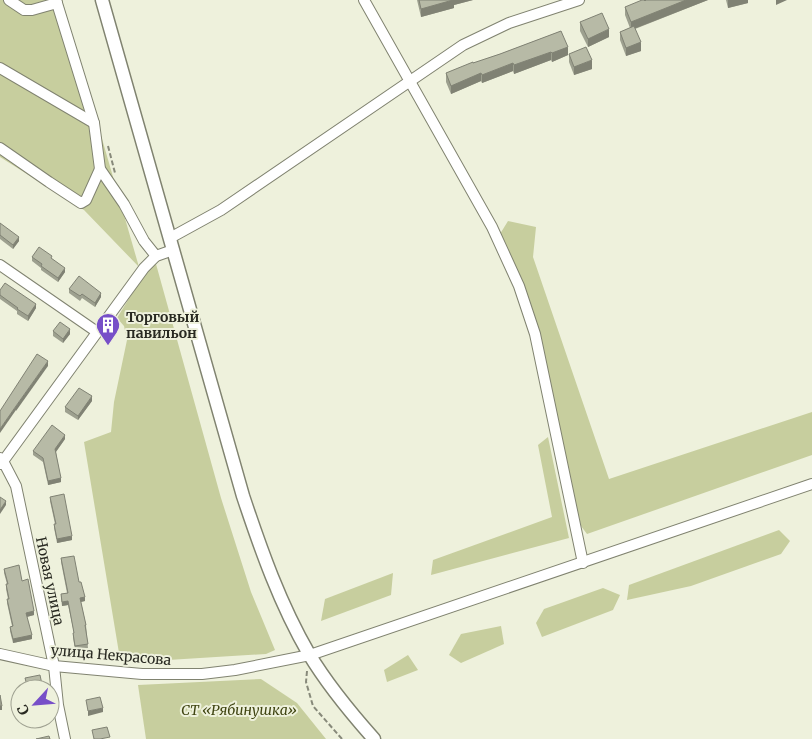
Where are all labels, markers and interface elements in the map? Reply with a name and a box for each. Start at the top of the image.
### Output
place label: Торговый павильон [126,308,199,342]
building icon: Торговый павильон [95,312,121,346]
street label: Новая улица [32,535,68,627]
street label: улица Некрасова [50,641,172,669]
north arrow [10,679,60,729]
park label: СТ «Рябинушка» [181,701,297,719]
text: С [13,702,33,718]

